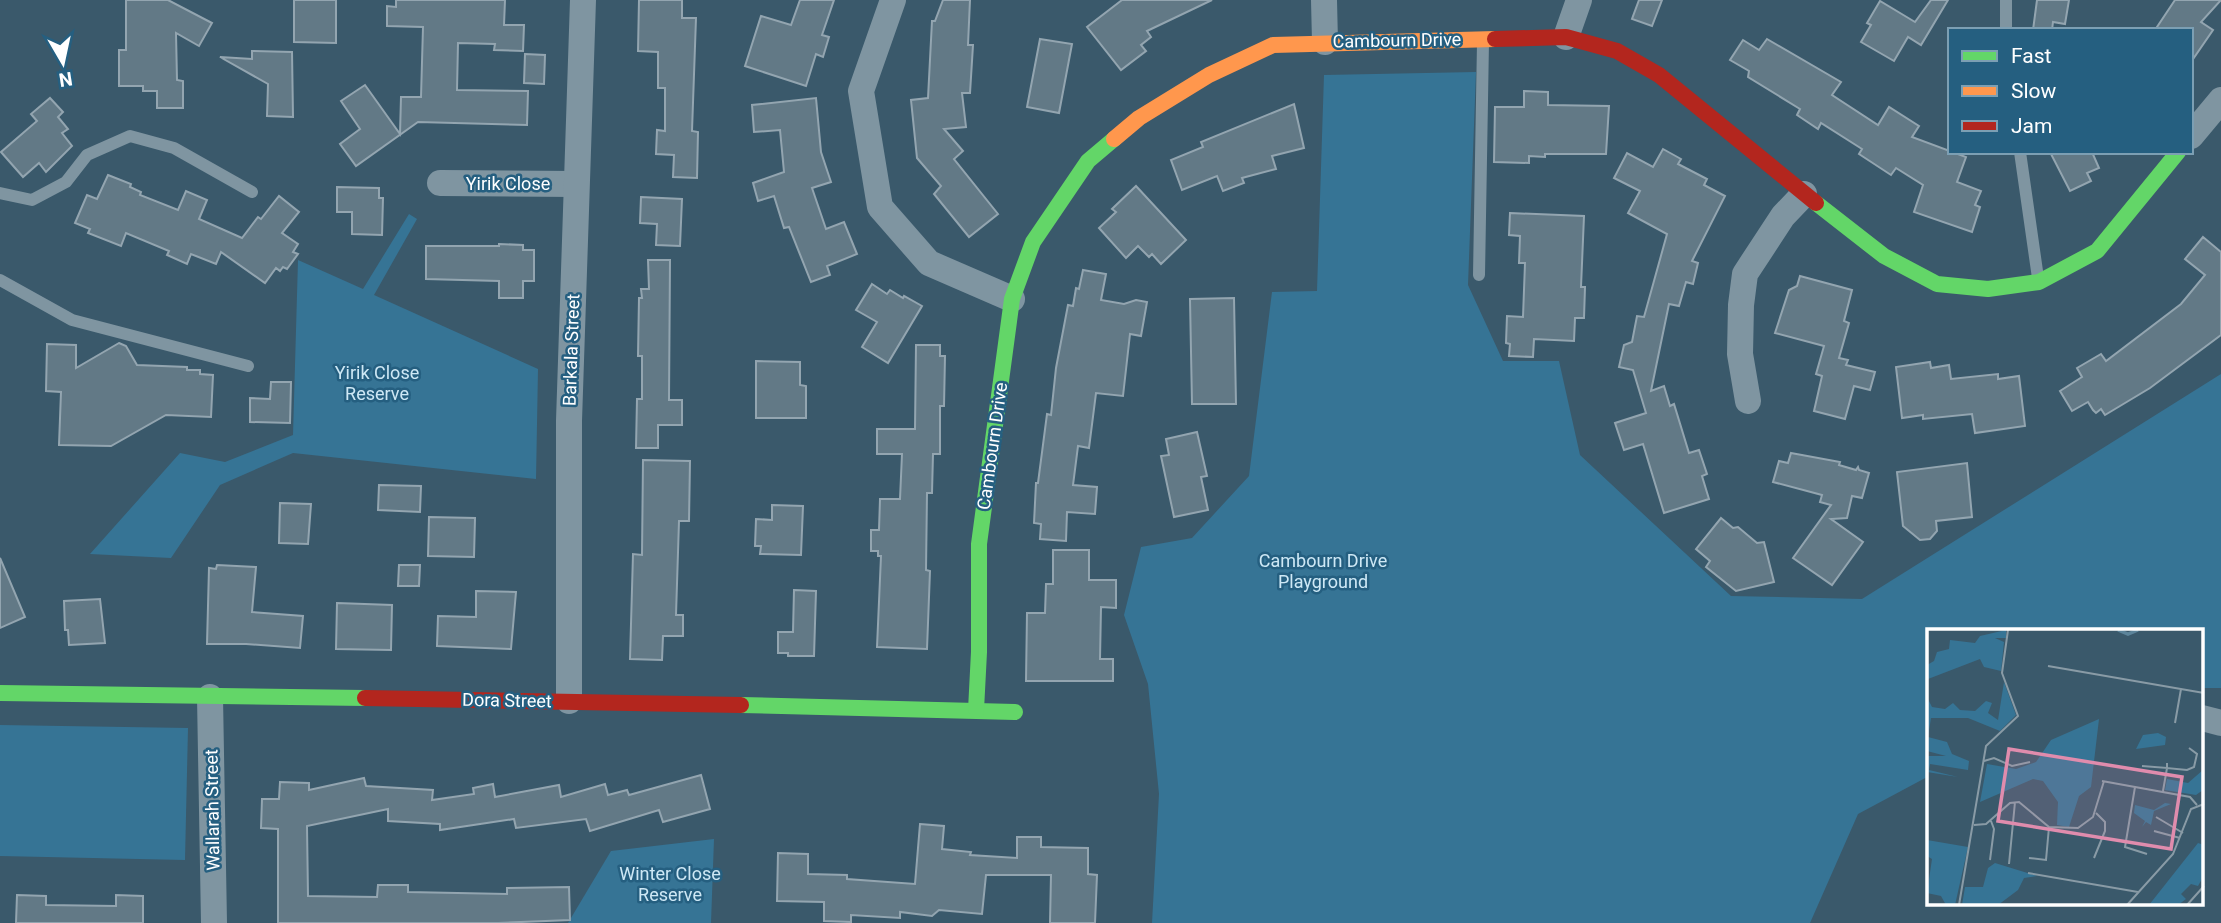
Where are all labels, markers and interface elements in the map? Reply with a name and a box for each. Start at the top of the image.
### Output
north arrow [28,28,98,98]
street label: Cambourn Drive [1333,28,1461,52]
legend [1948,28,2193,154]
text: Fast [2011,44,2052,68]
text: N [57,67,74,92]
text: Slow [2011,79,2057,103]
text: Jam [2011,114,2052,138]
street label: Yirik Close [466,173,550,194]
street label: Barkala Street [559,293,583,406]
park label: Yirik Close Reserve [335,362,419,404]
street label: Cambourn Drive [973,381,1011,511]
park label: Cambourn Drive Playground [1259,550,1387,592]
inset map [1927,629,2204,906]
street label: Dora Street [462,689,552,711]
street label: Wallarah Street [200,749,224,871]
park label: Winter Close Reserve [619,863,721,905]

